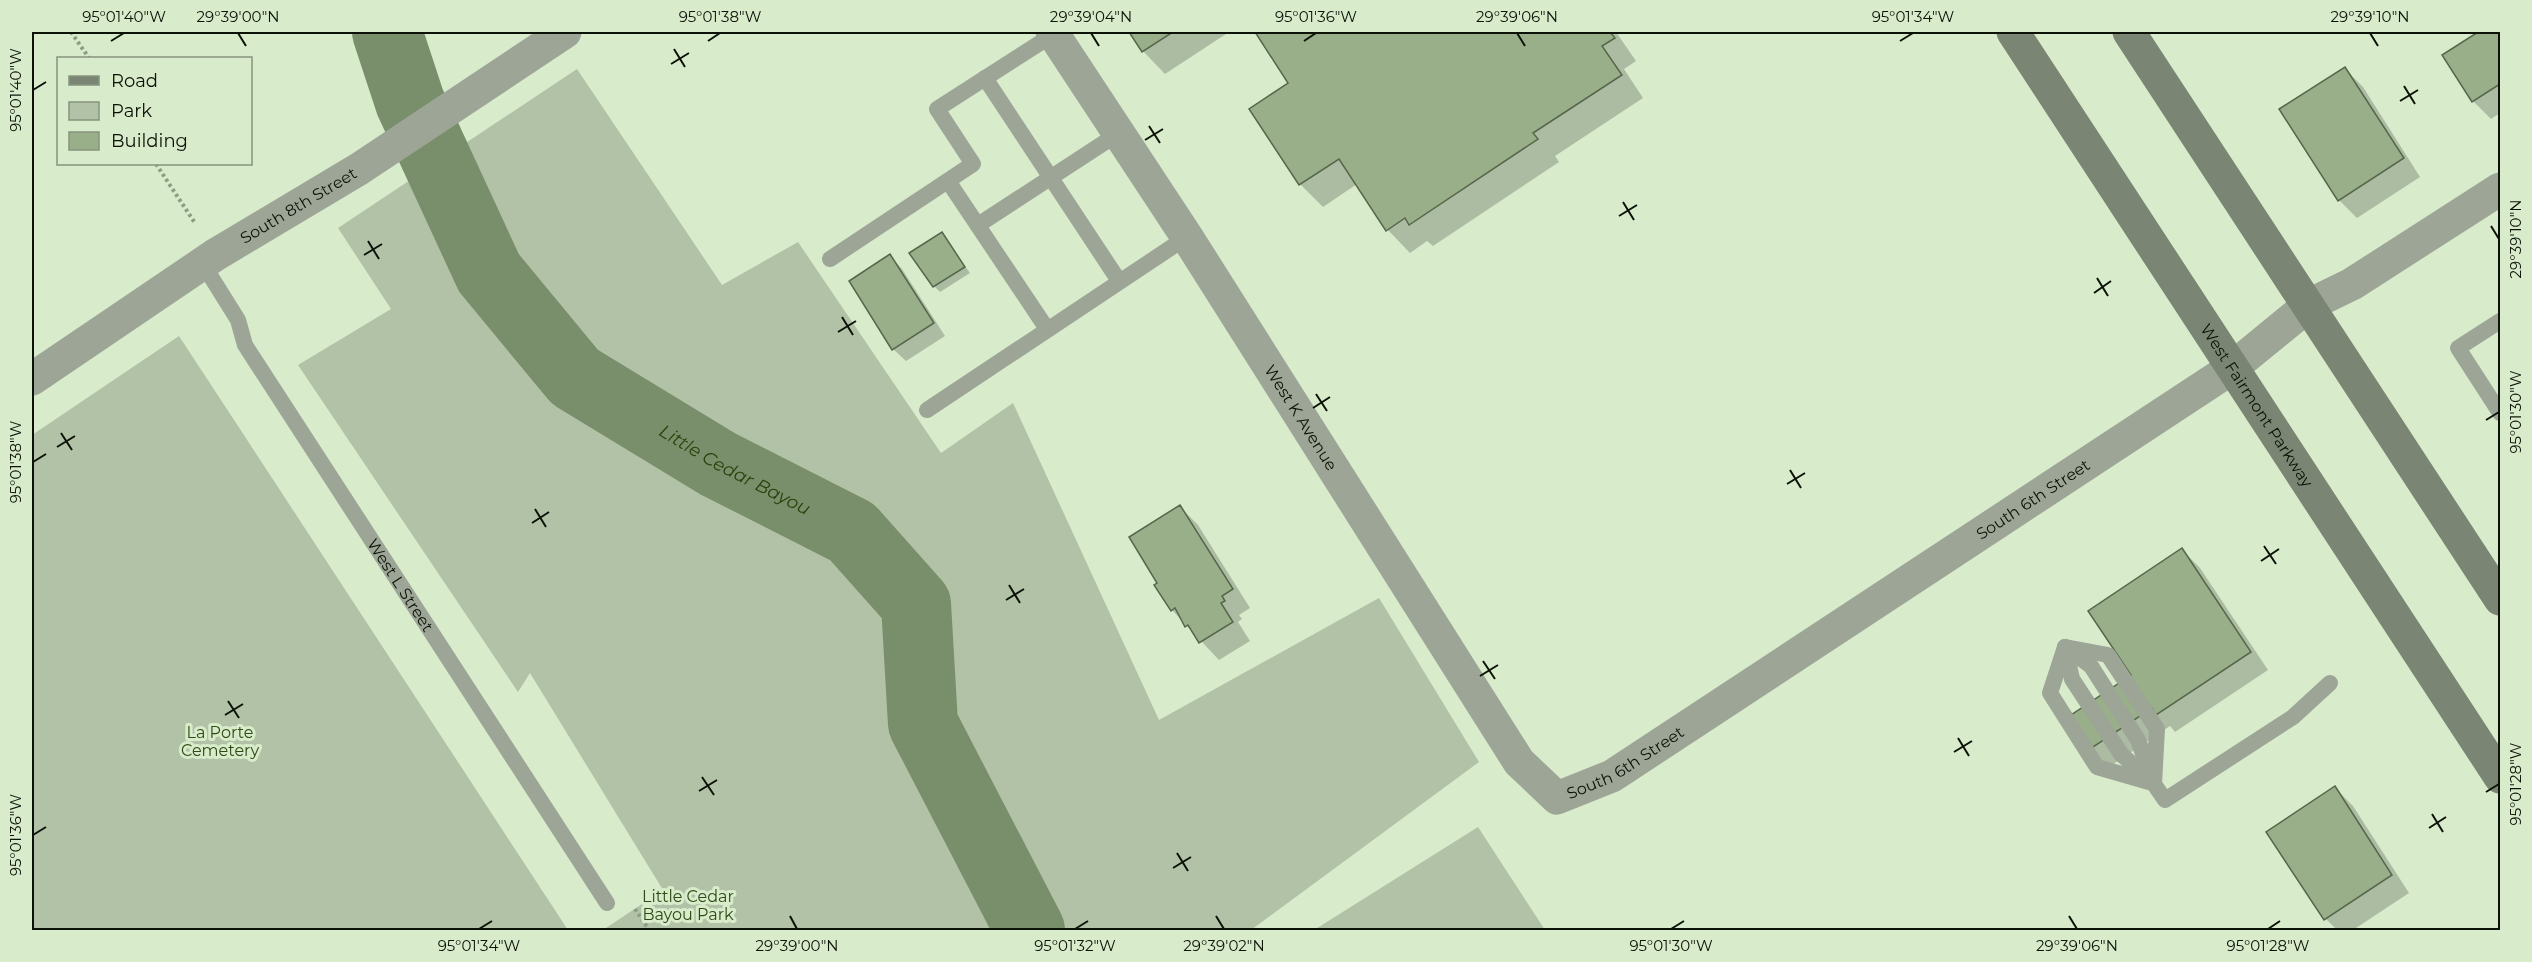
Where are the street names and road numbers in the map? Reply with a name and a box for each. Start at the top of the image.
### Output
street label: South 8th Street [237,163,361,248]
street label: West Fairmont Parkway [2196,320,2317,491]
street label: West K Avenue [1260,361,1341,474]
street label: South 6th Street [1973,455,2094,544]
street label: West L Street [363,535,438,636]
street label: South 6th Street [1564,722,1688,803]

